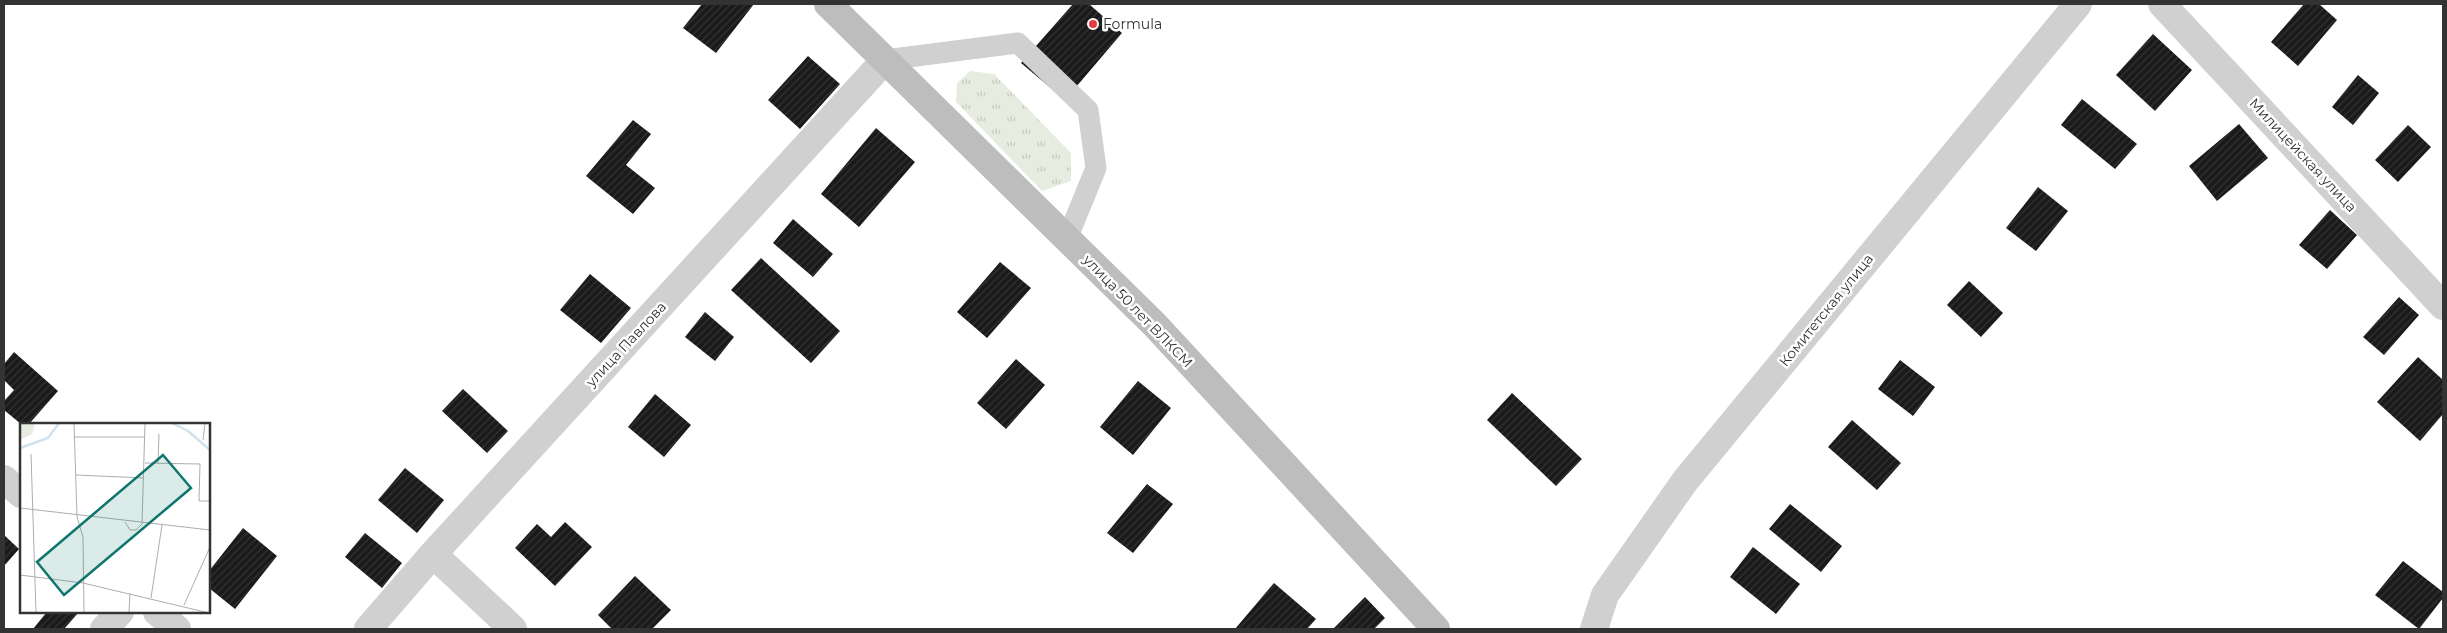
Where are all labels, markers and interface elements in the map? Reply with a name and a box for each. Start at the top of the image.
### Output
place label: Formula [1103,15,1162,33]
marker: Formula [1087,18,1099,30]
street label: Милицейская улица [2245,94,2361,216]
street label: улица 50 лет ВЛКСМ [1079,250,1197,371]
street label: Комитетская улица [1775,250,1877,370]
street label: улица Павлова [581,298,670,391]
inset map [20,423,210,613]

